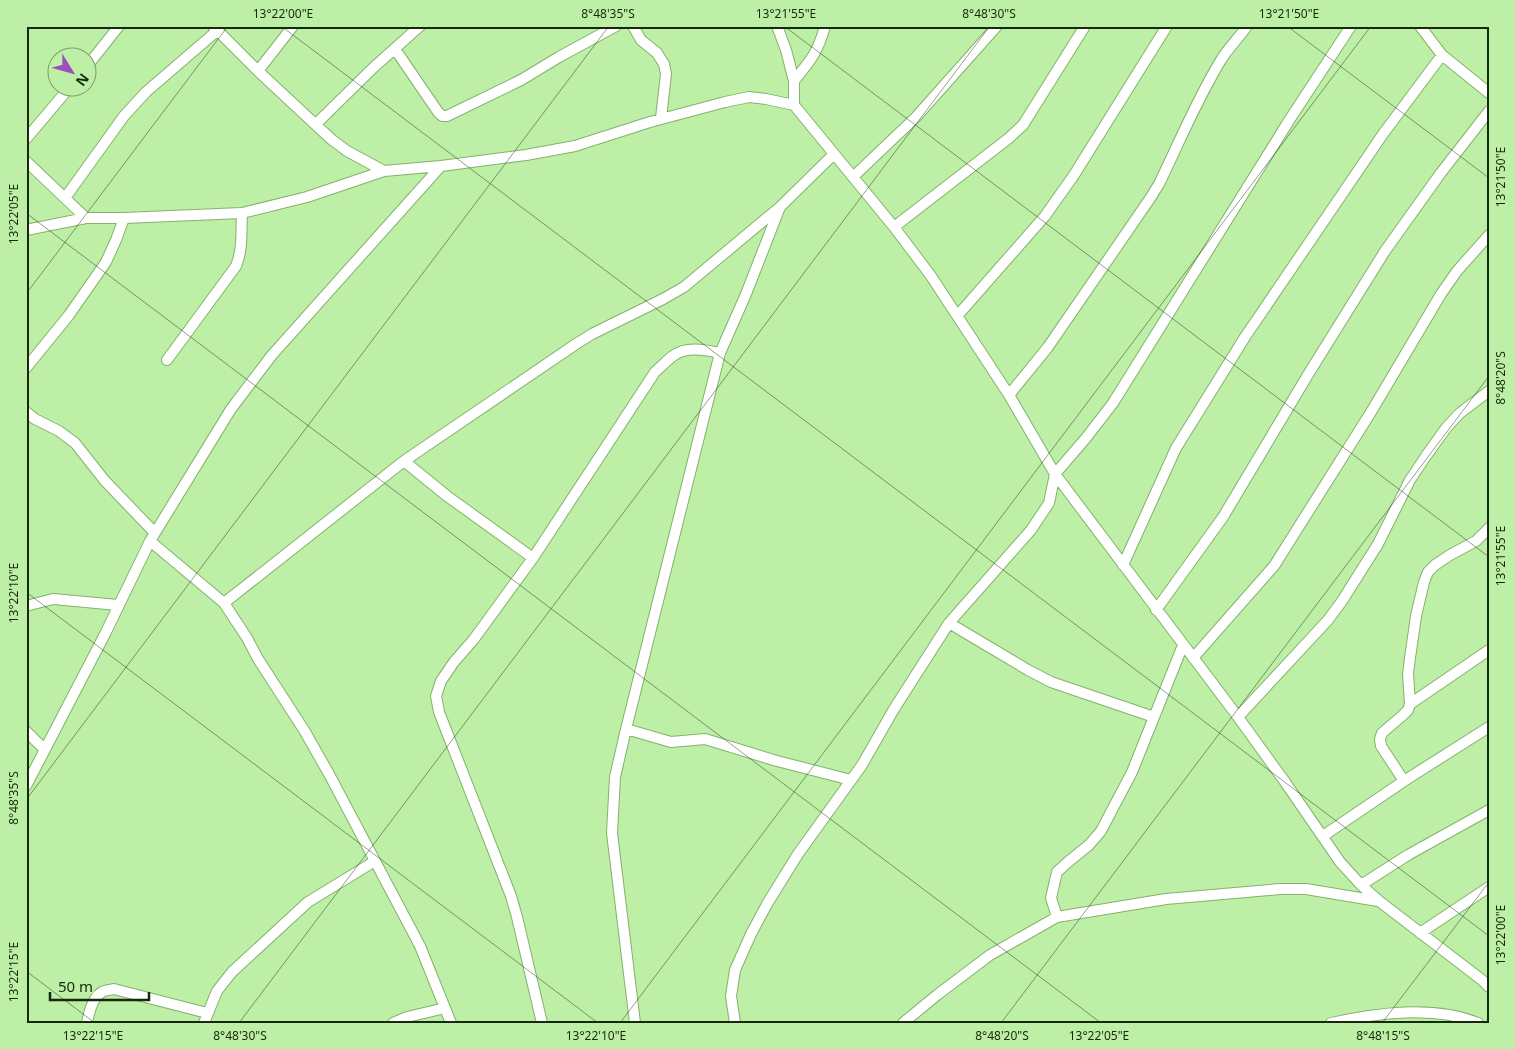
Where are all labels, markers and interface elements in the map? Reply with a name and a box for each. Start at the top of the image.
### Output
text: 13°22'00"E [253,5,313,22]
text: 8°48'35"S [581,5,635,22]
text: 13°21'55"E [756,5,816,22]
text: 8°48'30"S [962,5,1016,22]
text: 13°21'50"E [1259,5,1319,22]
north arrow [48,48,98,98]
text: N [72,70,94,90]
text: 13°21'50"E [1492,147,1509,207]
text: 13°22'05"E [5,184,22,244]
text: 8°48'20"S [1492,351,1509,405]
text: 13°21'55"E [1492,526,1509,586]
text: 13°22'10"E [5,563,22,623]
text: 8°48'35"S [5,771,22,825]
text: 13°22'00"E [1492,905,1509,965]
text: 13°22'15"E [5,942,22,1002]
scale bar [50,969,149,1001]
text: 50 m [58,976,93,996]
text: 13°22'15"E [63,1027,123,1044]
text: 8°48'30"S [213,1027,267,1044]
text: 13°22'10"E [566,1027,626,1044]
text: 8°48'20"S [975,1027,1029,1044]
text: 13°22'05"E [1069,1027,1129,1044]
text: 8°48'15"S [1356,1027,1410,1044]

